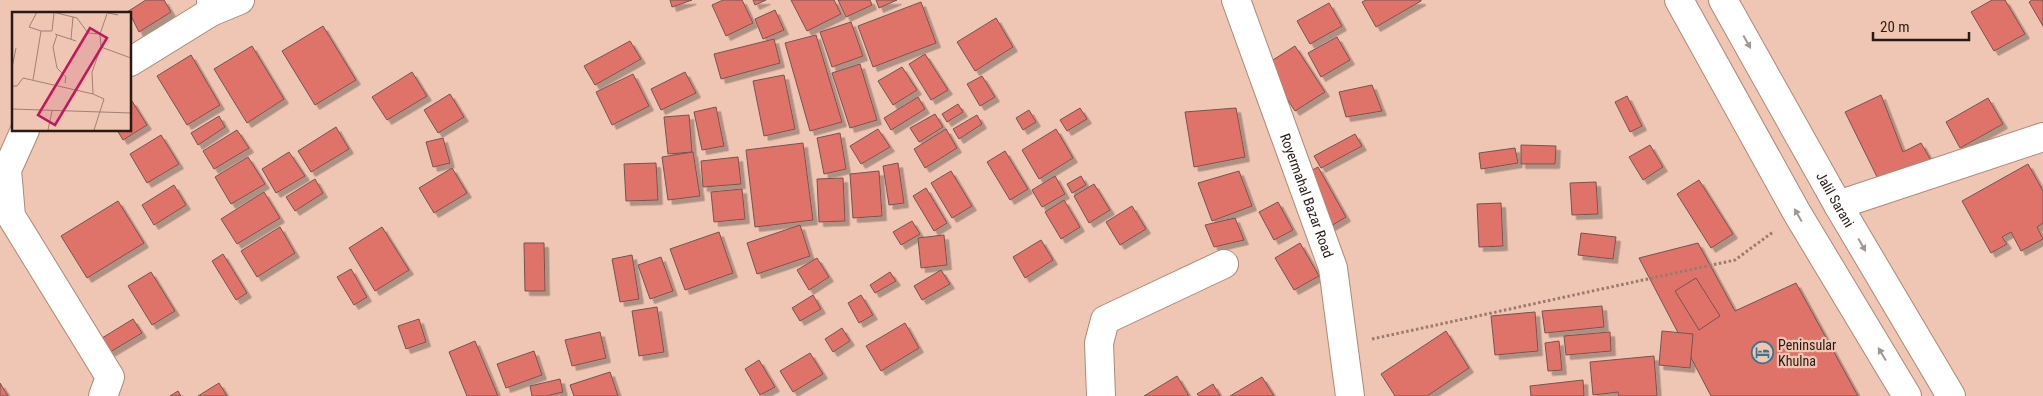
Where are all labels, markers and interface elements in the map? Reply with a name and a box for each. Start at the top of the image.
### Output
scale bar [1873,10,1969,42]
inset map [12,12,131,131]
text: 20 m [1880,18,1910,36]
one-way arrow [1742,36,1751,49]
street label: Royermahal Bazar Road [1277,131,1337,260]
street label: Jalil Sarani [1813,169,1857,230]
one-way arrow [1794,208,1803,221]
one-way arrow [1857,238,1866,251]
place label: Peninsular Khulna [1778,337,1836,369]
hotel icon: Peninsular Khulna [1750,341,1774,365]
one-way arrow [1878,347,1887,360]

